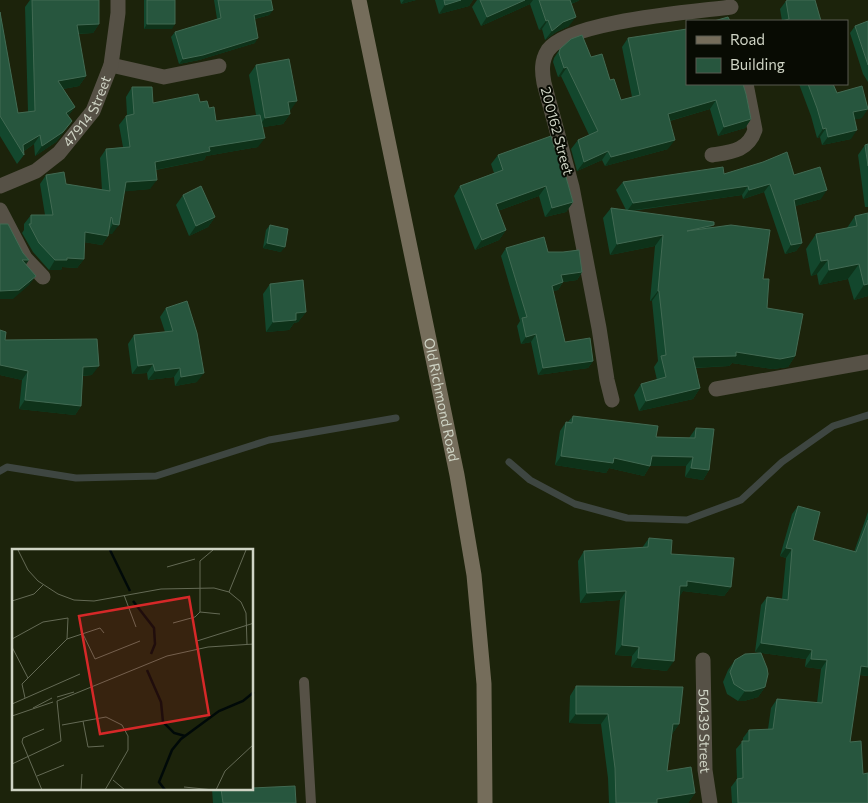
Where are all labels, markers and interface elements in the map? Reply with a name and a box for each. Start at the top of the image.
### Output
legend [686,20,848,85]
text: Road [730,30,765,48]
text: Building [730,55,785,73]
street label: 47914 Street [59,73,114,150]
street label: 200162 Street [538,85,577,177]
street label: Old Richmond Road [421,336,463,463]
inset map [12,549,254,790]
street label: 50439 Street [696,689,714,775]

